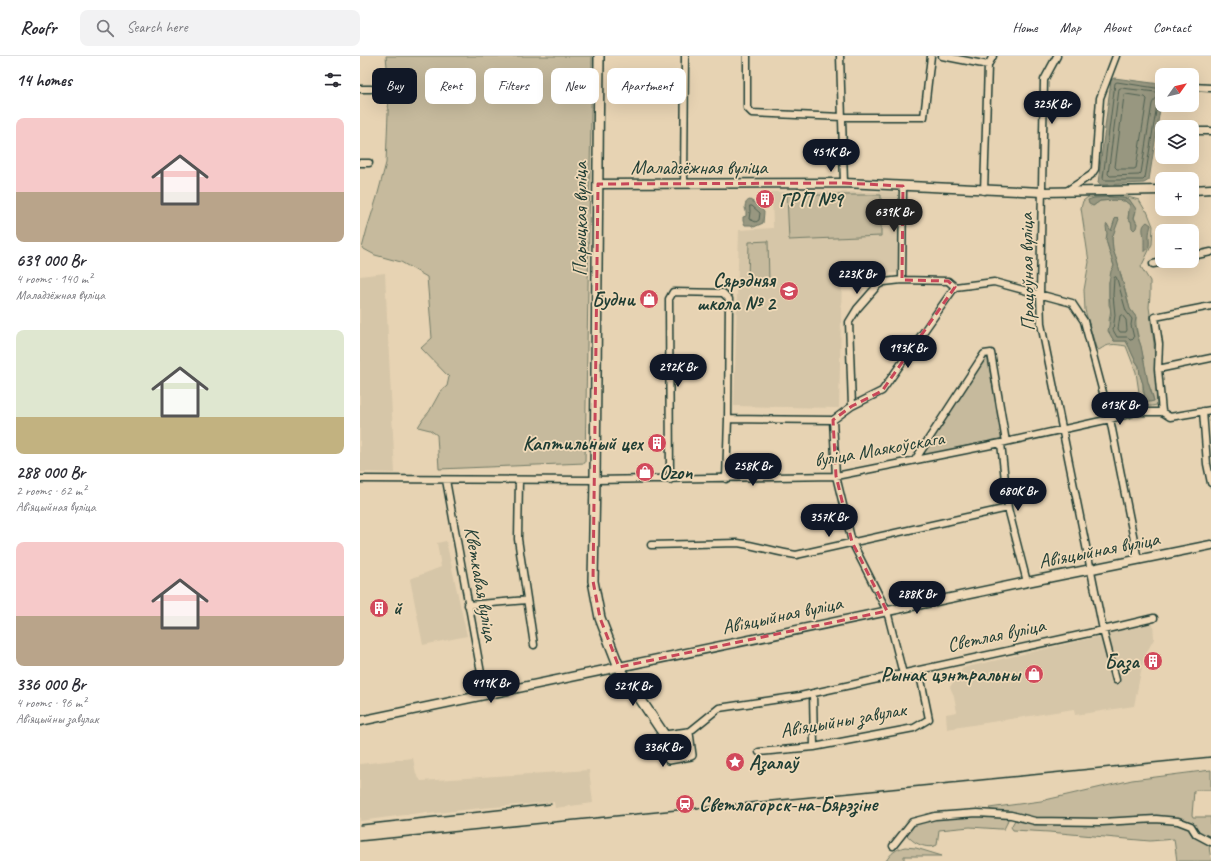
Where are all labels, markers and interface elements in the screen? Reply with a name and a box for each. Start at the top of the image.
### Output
search box [80,10,360,46]
text: Roofr [20,16,56,40]
icon: search [94,17,116,39]
text: Search here [126,18,188,37]
text: Home [1012,19,1038,36]
text: Map [1060,19,1081,36]
text: About [1103,19,1131,36]
text: Contact [1153,19,1191,36]
chip: Buy [372,68,417,104]
chip: Rent [425,68,476,104]
chip: Filters [484,68,543,104]
chip: New [551,68,599,104]
chip: Apartment [607,68,686,104]
north arrow [1155,68,1199,112]
map controls [1155,68,1199,268]
icon: filters [322,69,344,91]
text: 14 homes [16,70,72,91]
pin: 325K Br [1015,91,1089,125]
text: 325K Br [1033,96,1071,112]
button: layers [1155,120,1199,164]
pin: 451K Br [794,139,868,173]
icon: home [144,144,216,216]
text: 451K Br [812,144,850,160]
street label: Маладзёжная вуліца [631,155,769,180]
street label: Парыцкая вуліца [568,161,593,276]
button: + [1155,172,1199,216]
place label: ГРП №9 [779,187,845,212]
building icon: ГРП №9 [754,188,776,210]
pin: 639K Br [857,199,931,233]
text: 639K Br [875,204,913,220]
street label: Працоўная вуліца [1013,211,1041,331]
button: − [1155,224,1199,268]
text: 639 000 Br [16,250,85,271]
pin: 223K Br [820,261,894,295]
text: 223K Br [838,266,876,282]
place label: Сярэдняя школа № 2 [697,268,777,316]
text: 4 rooms · 140 m² [16,271,92,287]
school or university icon: Сярэдняя школа № 2 [778,280,800,302]
text: Маладзёжная вуліца [16,287,105,303]
place label: Будни [592,287,636,312]
shop icon: Будни [638,288,660,310]
pin: 193K Br [871,335,945,369]
text: 193K Br [889,340,927,356]
pin: 292K Br [641,354,715,388]
icon: home [144,356,216,428]
text: 292K Br [659,359,697,375]
pin: 613K Br [1083,392,1157,426]
text: 613K Br [1100,397,1140,413]
street label: вуліца Маякоўскага [812,425,948,473]
place label: Каптильный цех [523,431,645,456]
building icon: Каптильный цех [646,432,668,454]
pin: 258K Br [716,453,790,487]
text: 258K Br [734,458,772,474]
place label: Ozon [659,460,693,485]
shop icon: Ozon [634,461,656,483]
text: 288 000 Br [16,462,85,483]
pin: 680K Br [981,478,1055,512]
text: 2 rooms · 62 m² [16,483,86,499]
text: 680K Br [998,483,1038,499]
text: Авіяцыйная вуліца [16,499,96,515]
pin: 357K Br [792,504,866,538]
text: 357K Br [810,509,848,525]
street label: Кветкавая вуліца [459,525,504,645]
street label: Авіяцыйная вуліца [1036,526,1163,574]
icon: home [144,568,216,640]
pin: 288K Br [880,581,954,615]
text: 288K Br [898,586,936,602]
street label: Авіяцыйная вуліца [719,590,846,640]
place label: й [393,596,403,621]
building icon: й [368,597,390,619]
street label: Светлая вуліца [945,612,1048,658]
place label: База [1104,649,1140,675]
building icon: База [1142,650,1164,672]
place label: Рынак цэнтральны [881,662,1022,687]
shop icon: Рынак цэнтральны [1023,663,1045,685]
pin: 419K Br [454,670,528,704]
pin: 521K Br [596,673,670,707]
text: 336 000 Br [16,674,86,695]
text: 419K Br [472,675,510,691]
text: 521K Br [614,678,652,694]
text: 4 rooms · 96 m² [16,695,86,711]
street label: Авіяцыйны завулак [778,696,910,744]
text: Авіяцыйны завулак [16,711,99,727]
pin: 336K Br [626,734,700,768]
text: 336K Br [643,739,683,755]
place label: Азалаў [749,750,800,776]
place icon: Азалаў [724,751,746,773]
place label: Светлагорск-на-Бярэзіне [699,792,880,818]
station icon: Светлагорск-на-Бярэзіне [674,793,696,815]

